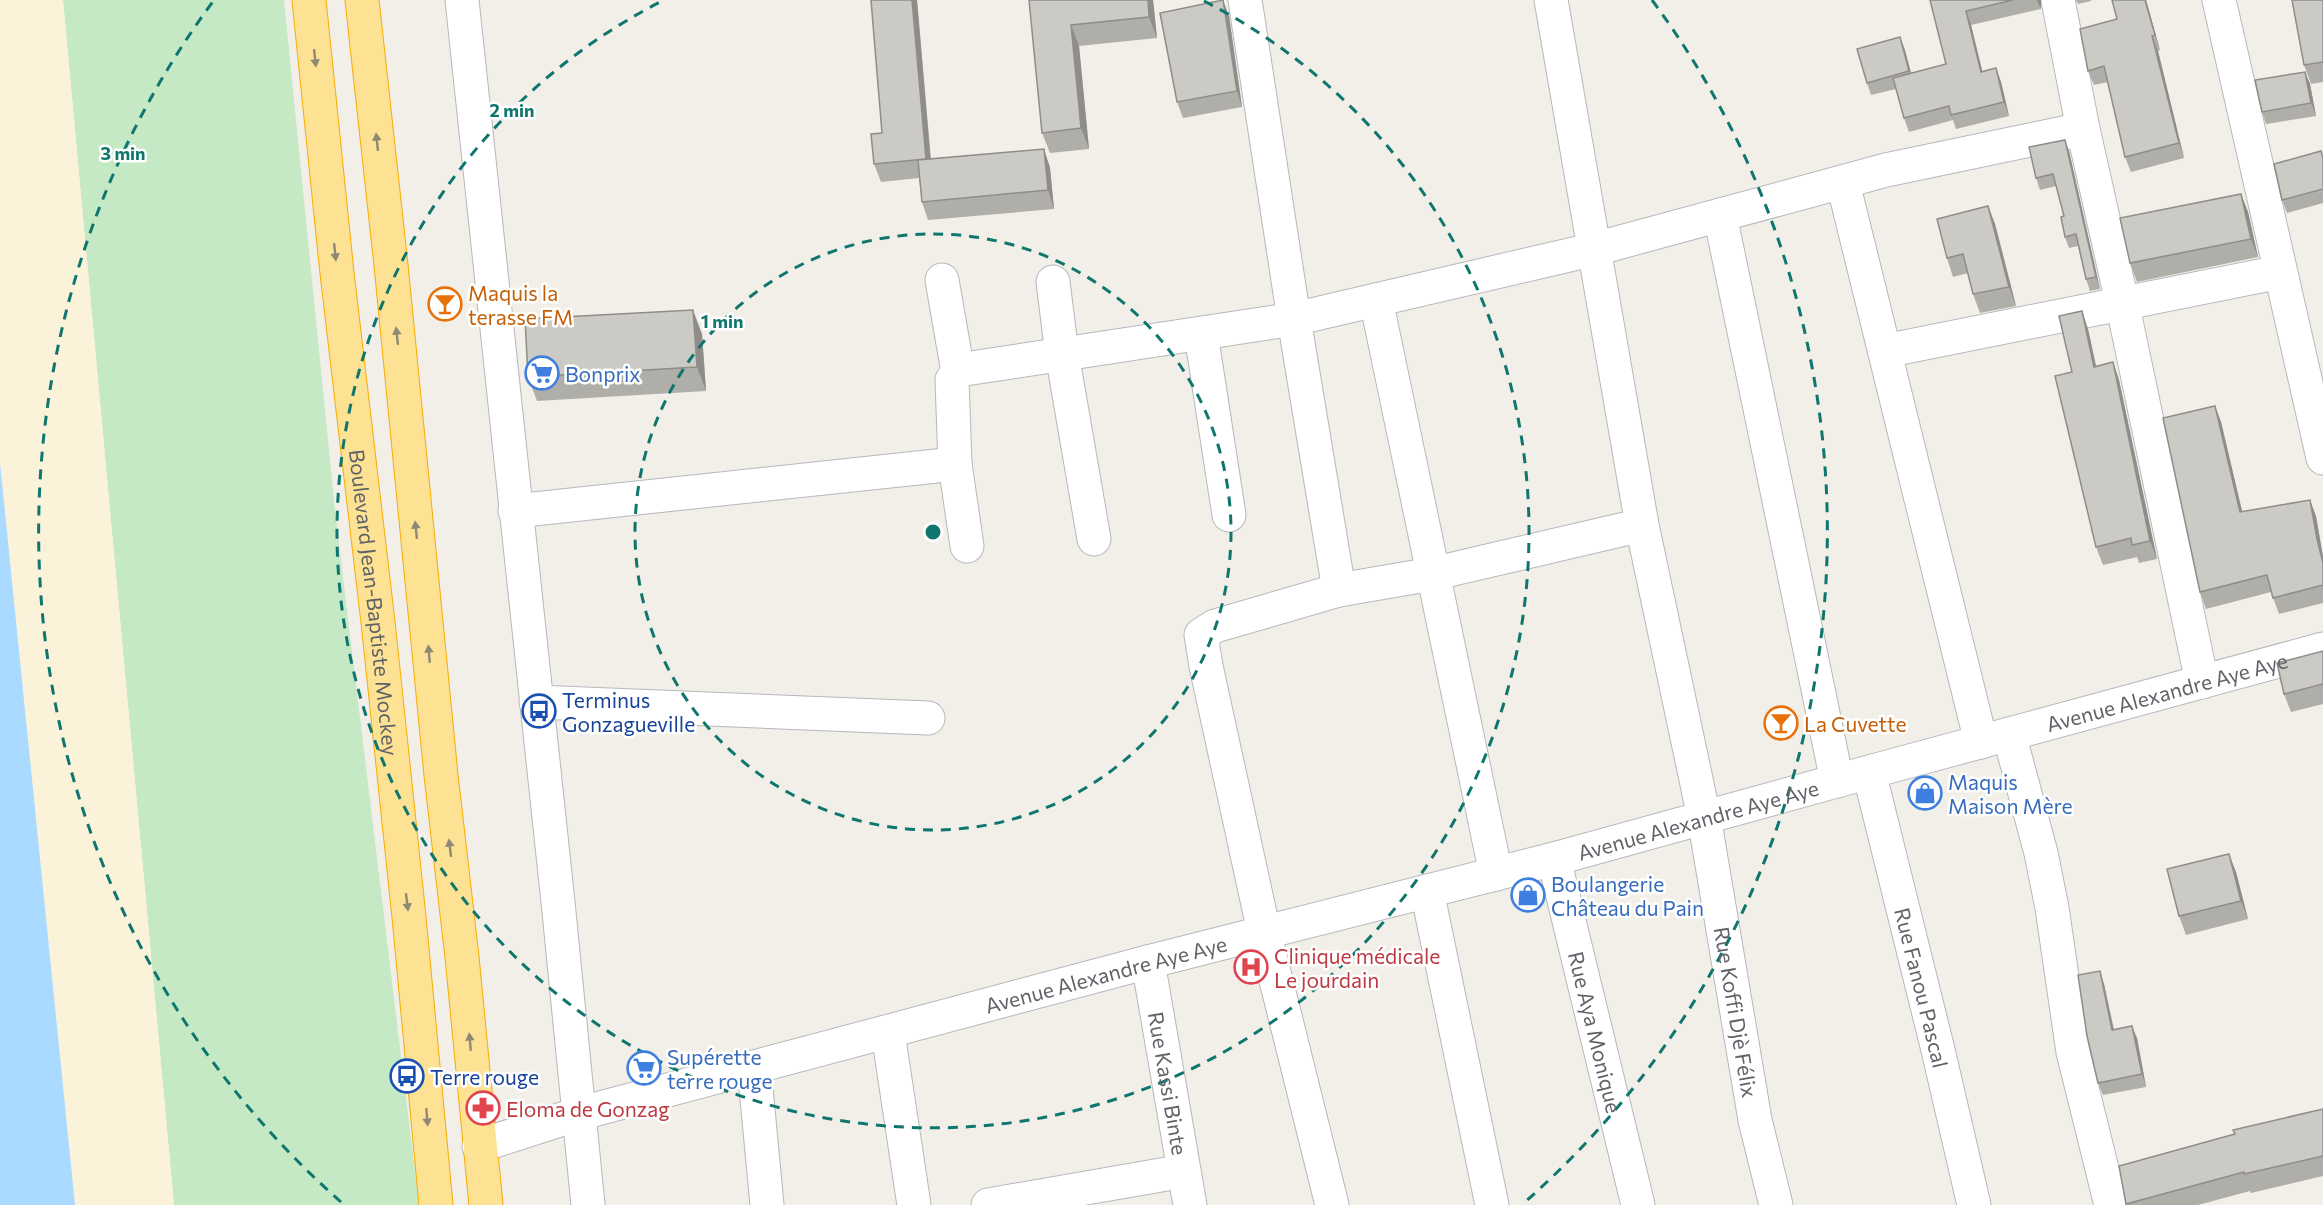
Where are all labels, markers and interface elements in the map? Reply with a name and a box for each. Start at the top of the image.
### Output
one-way arrow [310,49,319,68]
text: 2 min [490,99,534,121]
one-way arrow [372,133,382,152]
text: 3 min [100,142,146,164]
one-way arrow [330,243,340,262]
place label: Maquis la terasse FM [468,280,573,329]
bar icon: Maquis la terasse FM [427,286,463,322]
text: 1 min [701,310,743,332]
one-way arrow [392,327,402,346]
supermarket icon: Bonprix [524,355,560,391]
place label: Bonprix [565,361,641,386]
street label: Boulevard Jean-Baptiste Mockey [345,448,404,757]
one-way arrow [411,521,421,540]
centre of rings [923,522,943,542]
one-way arrow [424,645,434,664]
street label: Avenue Alexandre Aye Aye [2043,647,2290,736]
place label: Terminus Gonzagueville [562,687,695,736]
bus stop icon: Terminus Gonzagueville [521,693,557,729]
bar icon: La Cuvette [1763,705,1799,741]
place label: La Cuvette [1804,711,1907,736]
place label: Maquis Maison Mère [1948,769,2073,818]
street label: Avenue Alexandre Aye Aye [1574,774,1821,864]
shop icon: Maquis Maison Mère [1907,775,1943,811]
one-way arrow [445,839,454,858]
place label: Boulangerie Château du Pain [1551,871,1704,920]
shop icon: Boulangerie Château du Pain [1510,877,1546,913]
one-way arrow [403,893,412,912]
street label: Rue Fanou Pascal [1891,905,1954,1070]
street label: Rue Koffi Djè Félix [1710,925,1763,1099]
street label: Avenue Alexandre Aye Aye [982,930,1229,1017]
place label: Clinique médicale Le jourdain [1274,943,1440,992]
hospital icon: Clinique médicale Le jourdain [1233,949,1269,985]
street label: Rue Aya Monique [1564,949,1628,1115]
street label: Rue Kassi Binte [1144,1010,1194,1157]
one-way arrow [465,1033,475,1052]
place label: Supérette terre rouge [667,1044,773,1093]
supermarket icon: Supérette terre rouge [626,1050,662,1086]
bus stop icon: Terre rouge [389,1058,425,1094]
place label: Terre rouge [430,1064,539,1089]
pharmacy icon: Eloma de Gonzag [465,1090,501,1126]
place label: Eloma de Gonzag [506,1096,670,1121]
one-way arrow [422,1108,432,1127]

